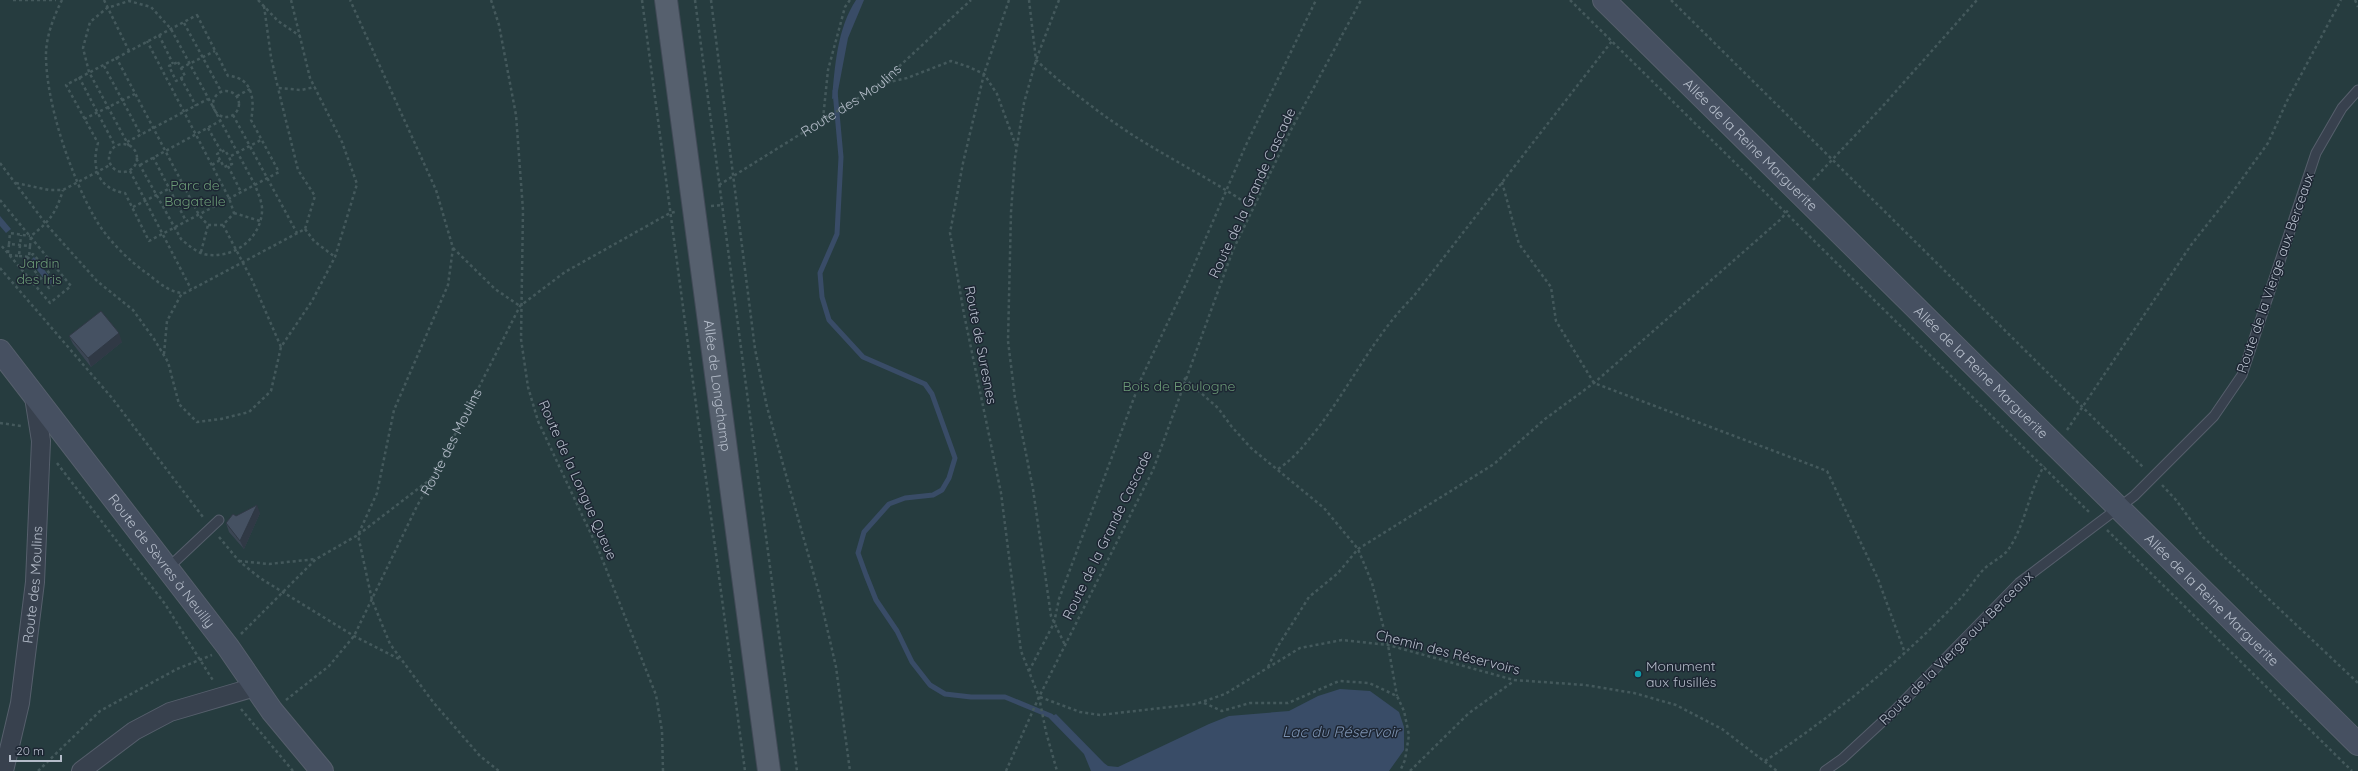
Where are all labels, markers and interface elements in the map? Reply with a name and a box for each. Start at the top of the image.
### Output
street label: Route des Moulins [797,60,905,141]
street label: Allée de la Reine Marguerite [1680,74,1822,215]
street label: Route de la Grande Cascade [1205,105,1299,281]
street label: Route de la Vierge aux Berceaux [2232,170,2318,376]
park label: Parc de Bagatelle [164,176,226,210]
park label: Jardin des Iris [16,254,62,288]
street label: Route de Suresnes [961,284,1001,406]
street label: Allée de la Reine Marguerite [1910,302,2052,443]
street label: Allée de Longchamp [700,319,735,453]
park label: Bois de Boulogne [1123,377,1236,395]
street label: Route des Moulins [416,385,486,499]
street label: Route de la Longue Queue [535,397,621,563]
street label: Route de la Grande Cascade [1058,447,1156,623]
street label: Route de Sèvres à Neuilly [104,490,219,632]
street label: Route des Moulins [18,525,46,644]
street label: Allée de la Reine Marguerite [2141,530,2283,670]
street label: Route de la Vierge aux Berceaux [1875,567,2037,729]
street label: Chemin des Réservoirs [1374,625,1522,679]
place label: Monument aux fusillés [1646,657,1716,691]
marker: Monument aux fusillés [1633,669,1643,679]
water label: Lac du Réservoir [1282,722,1402,741]
scale bar [10,737,61,763]
text: 20 m [16,743,44,758]

